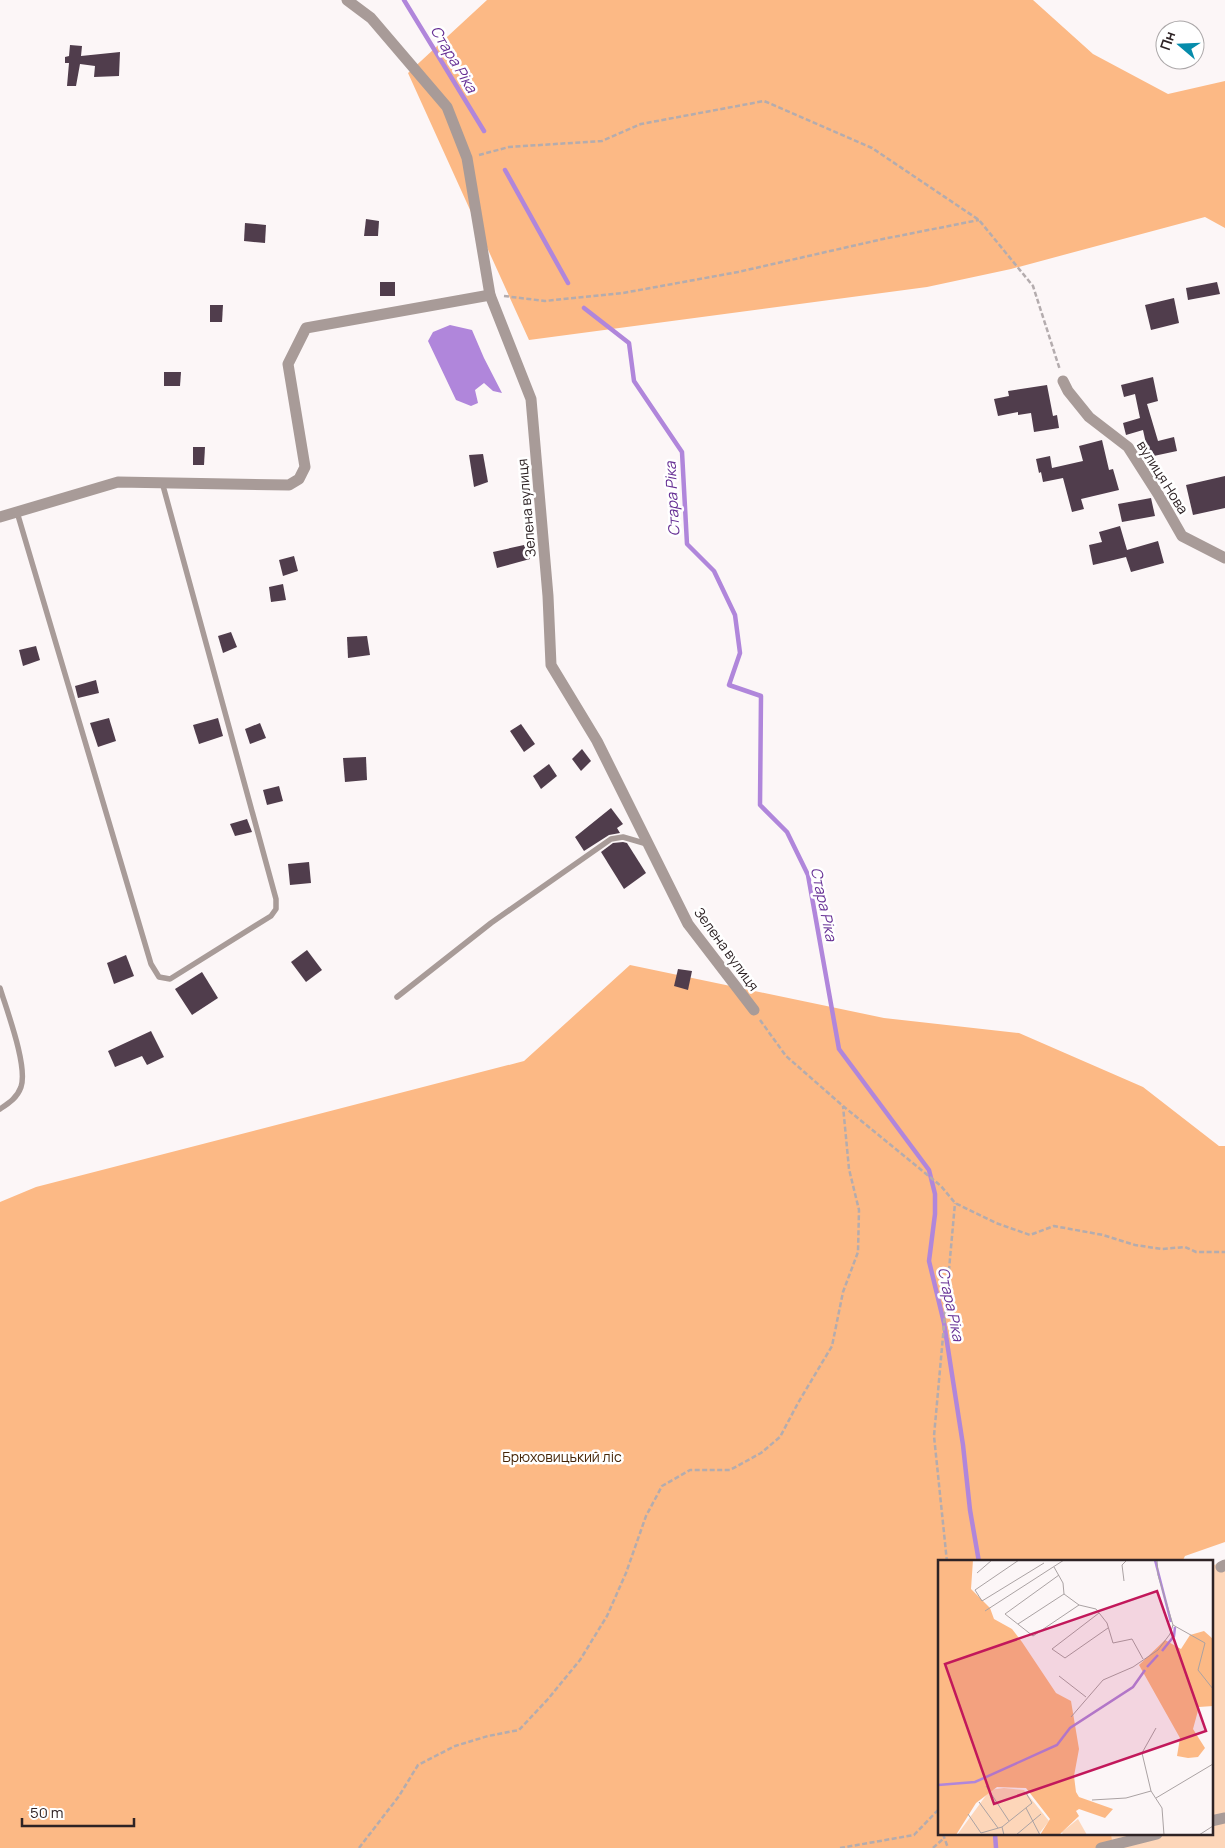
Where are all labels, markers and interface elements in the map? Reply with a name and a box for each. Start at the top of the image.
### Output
north arrow [1155,20,1205,70]
water label: Стара Ріка [426,21,483,97]
text: Пн [1155,29,1179,53]
street label: вулиця Нова [1133,437,1193,517]
street label: Зелена вулиця [512,458,540,558]
water label: Стара Ріка [660,460,684,537]
water label: Стара Ріка [806,865,842,943]
street label: Зелена вулиця [690,904,764,994]
water label: Стара Ріка [933,1265,969,1343]
park label: Брюховицький ліс [502,1447,622,1466]
inset map [938,1560,1212,1836]
scale bar [22,1796,135,1828]
text: 50 m [30,1802,64,1823]

